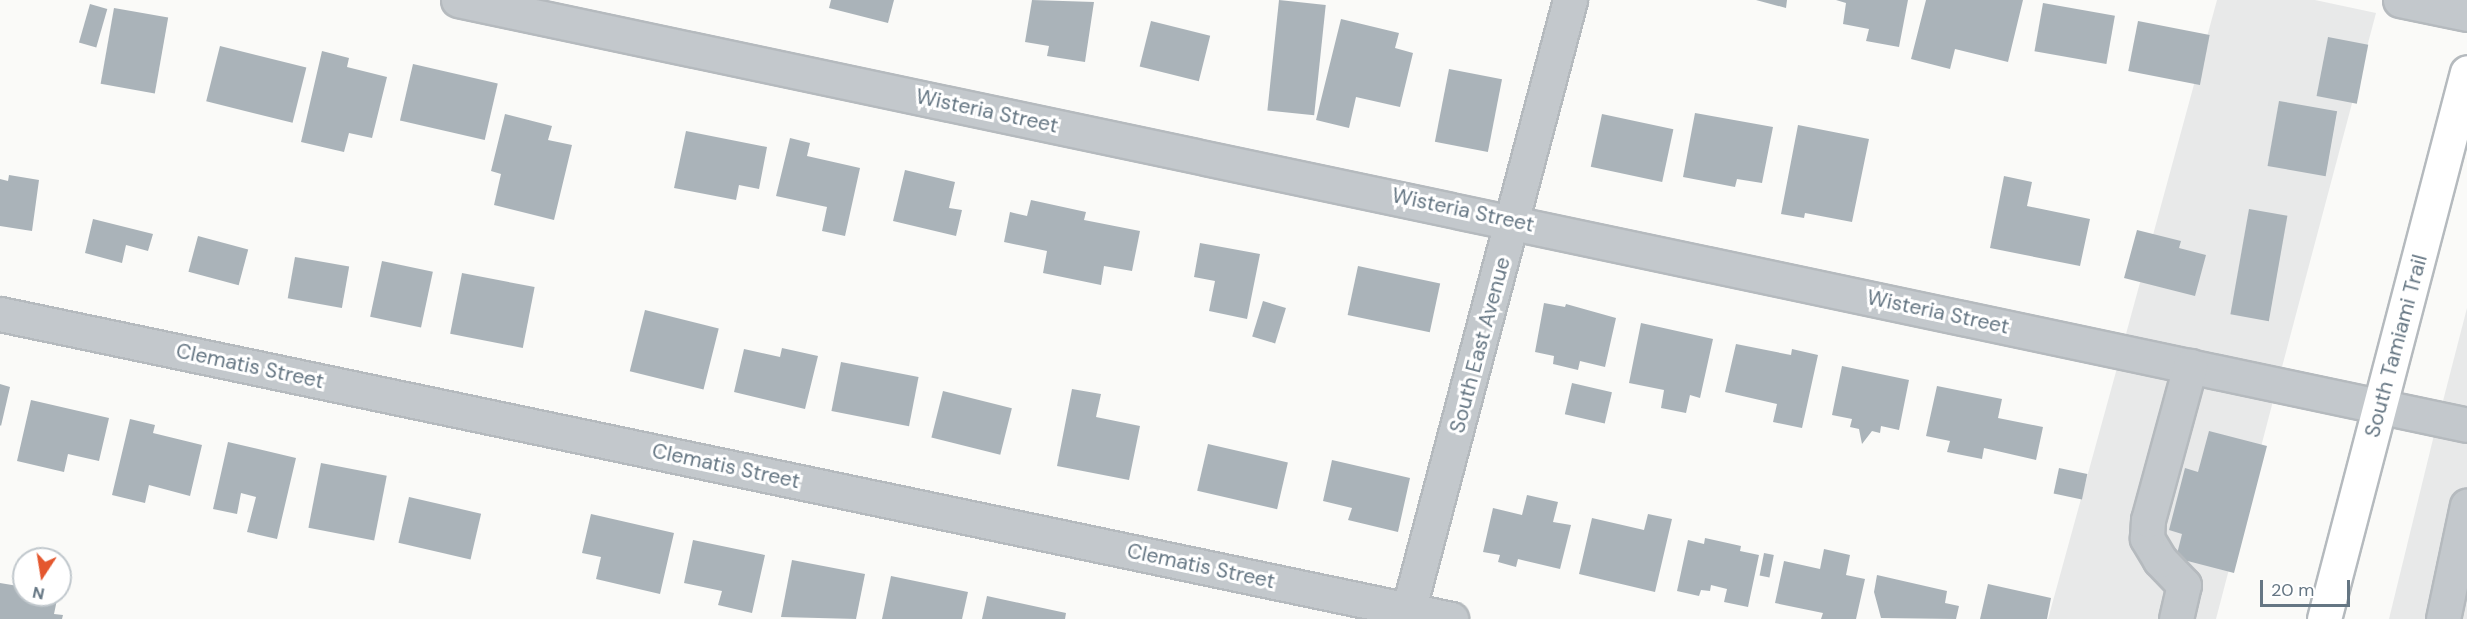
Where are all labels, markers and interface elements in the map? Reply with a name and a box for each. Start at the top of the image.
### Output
street label: Wisteria Street [914,84,1060,138]
street label: Wisteria Street [1390,183,1536,237]
street label: South Tamiami Trail [2359,252,2433,440]
street label: South East Avenue [1444,254,1516,436]
street label: Wisteria Street [1865,285,2011,339]
street label: Clematis Street [174,338,326,394]
street label: Clematis Street [650,438,802,494]
street label: Clematis Street [1125,538,1277,594]
north arrow [12,547,72,607]
scale bar [2263,568,2353,606]
text: 20 m [2271,578,2314,602]
text: N [31,582,46,605]

